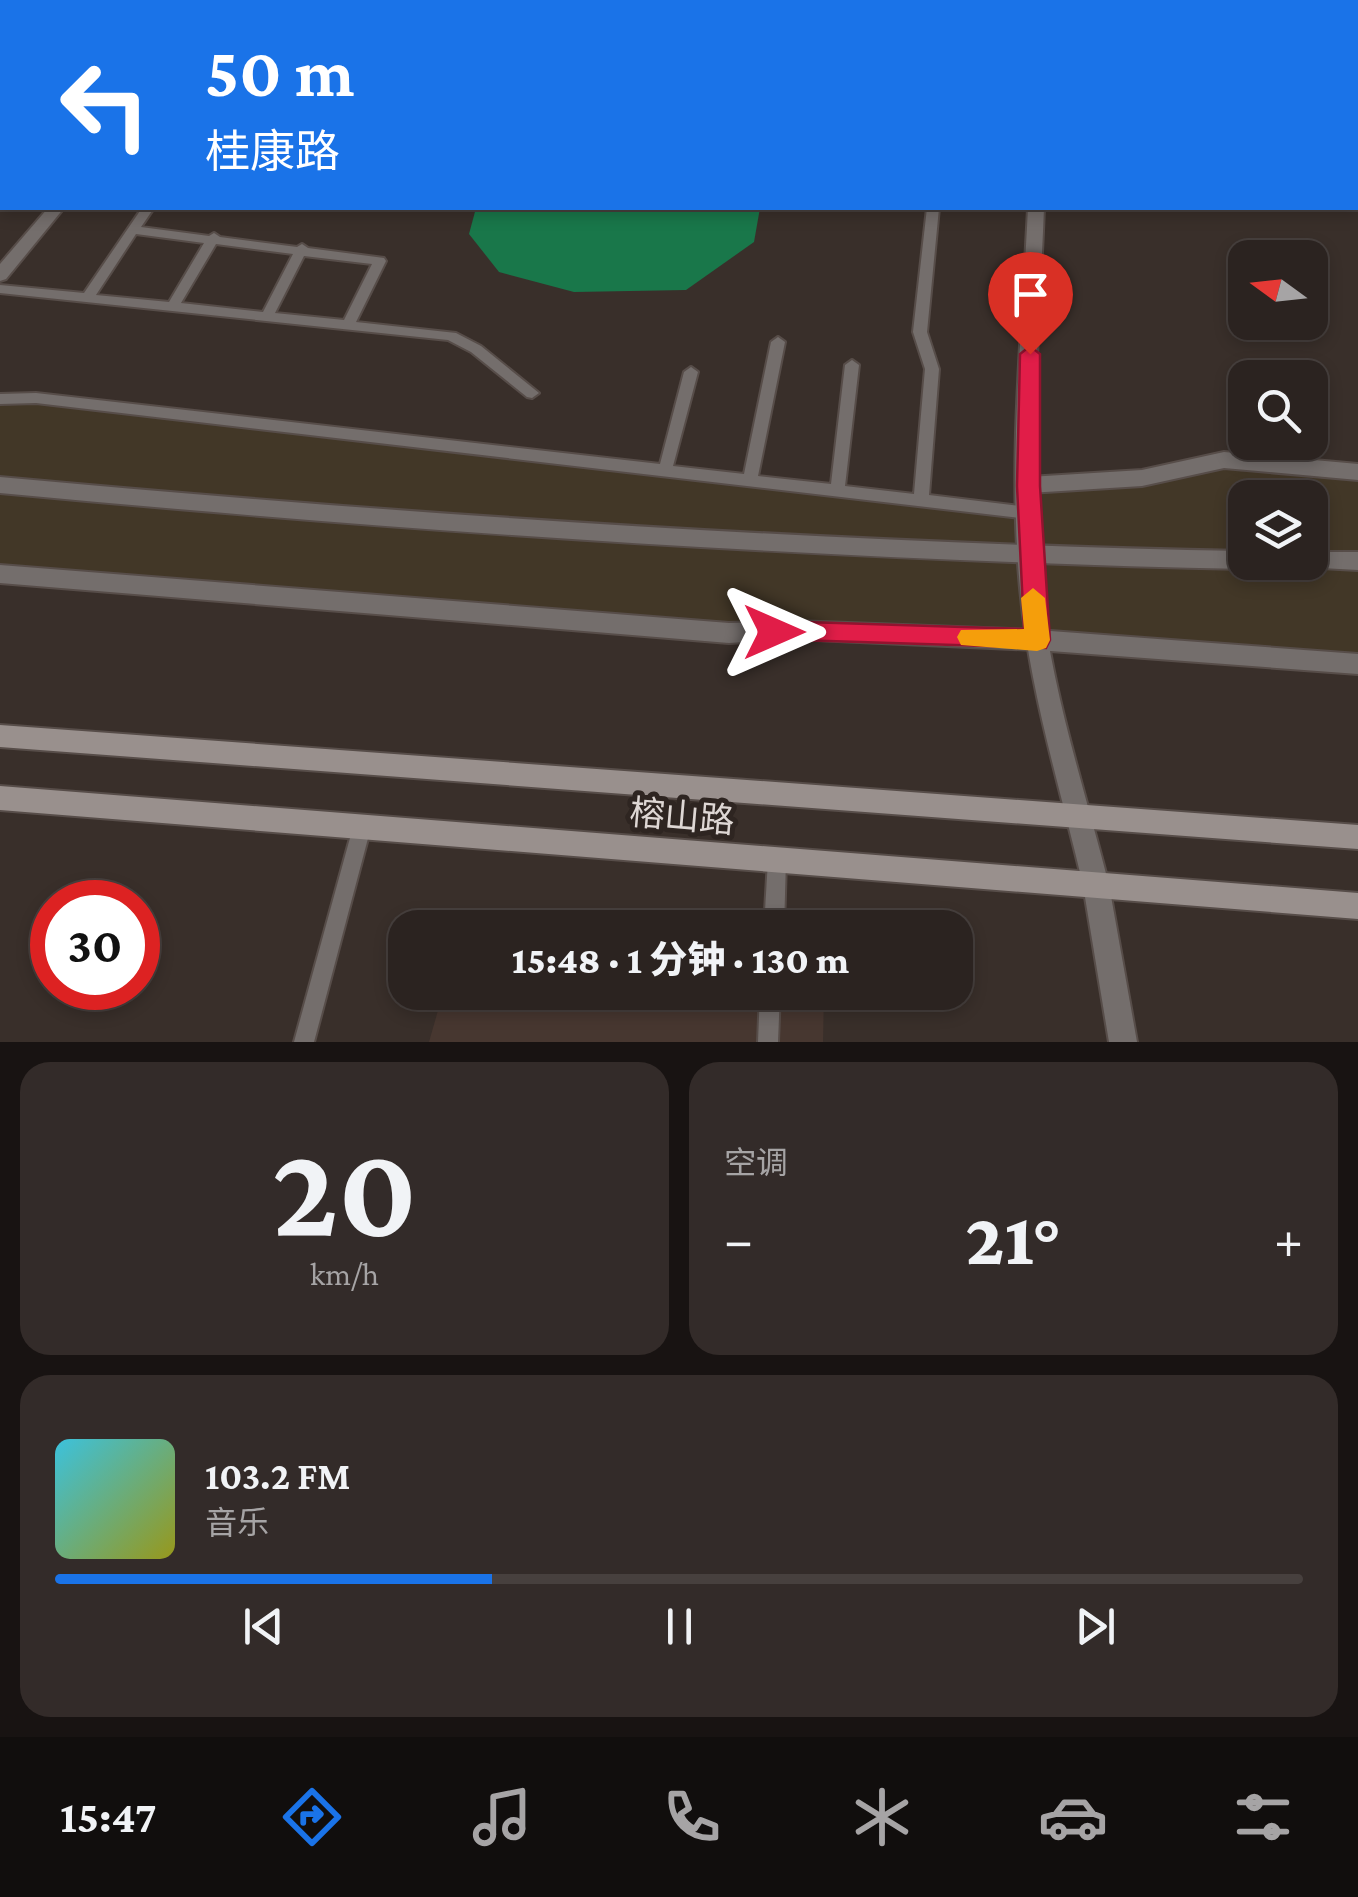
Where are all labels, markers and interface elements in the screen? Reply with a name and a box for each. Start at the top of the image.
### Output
text: 50 m [205,33,355,111]
icon: left [40,40,170,170]
text: 桂康路 [205,127,340,177]
north arrow [1228,240,1328,340]
map controls [1228,240,1328,580]
pin [988,252,1073,355]
icon: arrive [1003,267,1058,322]
button: search [1228,360,1328,460]
button: layers [1228,480,1328,580]
position arrow [722,580,826,684]
street label: 榕山路 [628,793,736,841]
speed limit sign: 30 [30,880,160,1010]
text: 15:48 · 1 分钟 · 130 m [512,939,849,981]
text: 20 [272,1118,417,1263]
text: 空调 [724,1145,788,1181]
text: 21° [965,1197,1062,1280]
text: − [724,1209,753,1270]
text: + [1274,1209,1303,1270]
text: km/h [310,1256,379,1292]
text: 103.2 FM [205,1455,350,1497]
text: 音乐 [205,1505,269,1541]
icon: previous [236,1599,291,1654]
icon: pause [652,1599,707,1654]
icon: next [1068,1599,1123,1654]
icon: directions [277,1782,347,1852]
icon: music [467,1782,537,1852]
icon: phone [657,1782,727,1852]
icon: climate [847,1782,917,1852]
icon: car [1038,1782,1108,1852]
icon: filters [1228,1782,1298,1852]
text: 15:47 [60,1792,156,1842]

